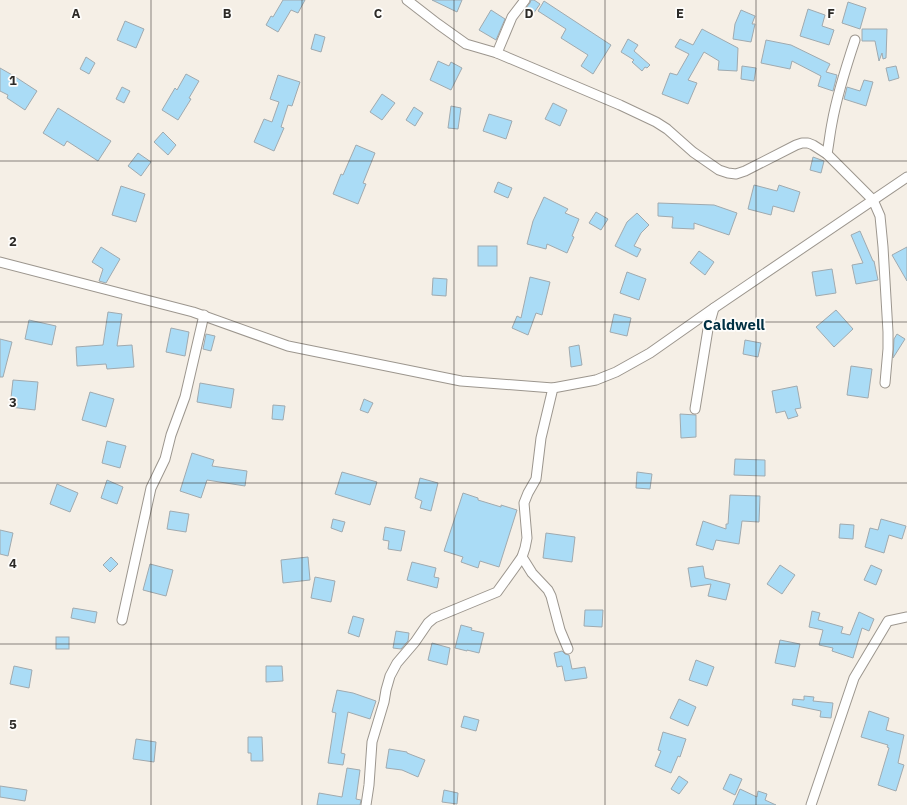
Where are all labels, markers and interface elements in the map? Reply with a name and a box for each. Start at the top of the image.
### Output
text: A [72,5,81,22]
text: B [223,5,232,22]
text: C [374,5,383,22]
text: D [524,5,534,22]
text: E [676,5,684,22]
text: F [827,5,835,22]
text: 1 [9,72,17,89]
text: 2 [9,233,17,250]
district label: Caldwell [703,315,765,334]
text: 3 [9,394,17,411]
text: 4 [9,555,17,572]
text: 5 [9,716,17,733]

